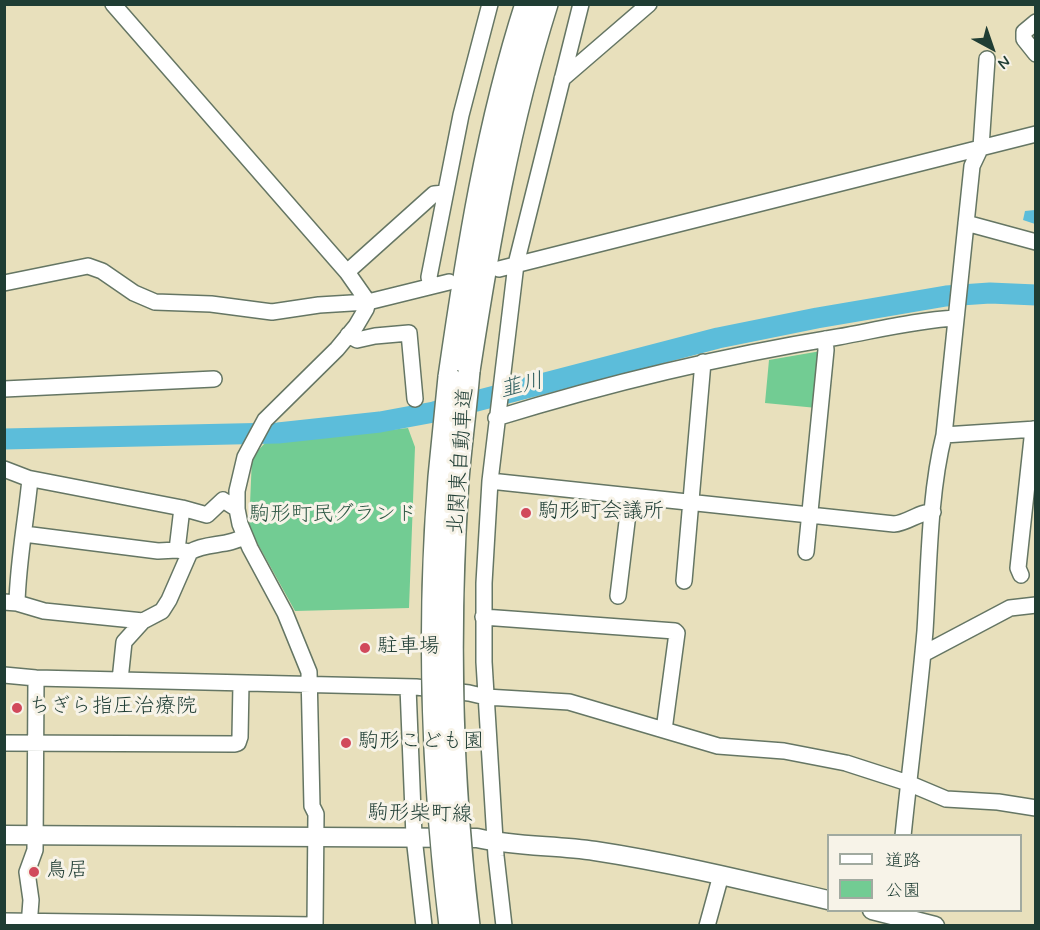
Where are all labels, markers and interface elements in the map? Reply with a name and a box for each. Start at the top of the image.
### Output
north arrow [962,18,1022,78]
text: N [993,51,1015,74]
water label: 韮川 [497,369,547,405]
street label: 北関東自動車道 [444,387,480,535]
place label: 駒形町会議所 [538,500,664,526]
park label: 駒形町民グランド [249,503,417,529]
marker: 駒形町会議所 [519,506,533,520]
place label: 駐車場 [377,635,440,661]
marker: 駐車場 [358,641,372,655]
place label: ちぎら指圧治療院 [29,695,197,721]
marker: ちぎら指圧治療院 [10,701,24,715]
place label: 駒形こども園 [358,730,484,756]
marker: 駒形こども園 [339,736,353,750]
street label: 駒形柴町線 [367,801,473,829]
legend [827,834,1022,912]
text: 道路 [885,849,921,873]
place label: 鳥居 [46,859,88,885]
marker: 鳥居 [27,865,41,879]
text: 公園 [885,879,921,903]

